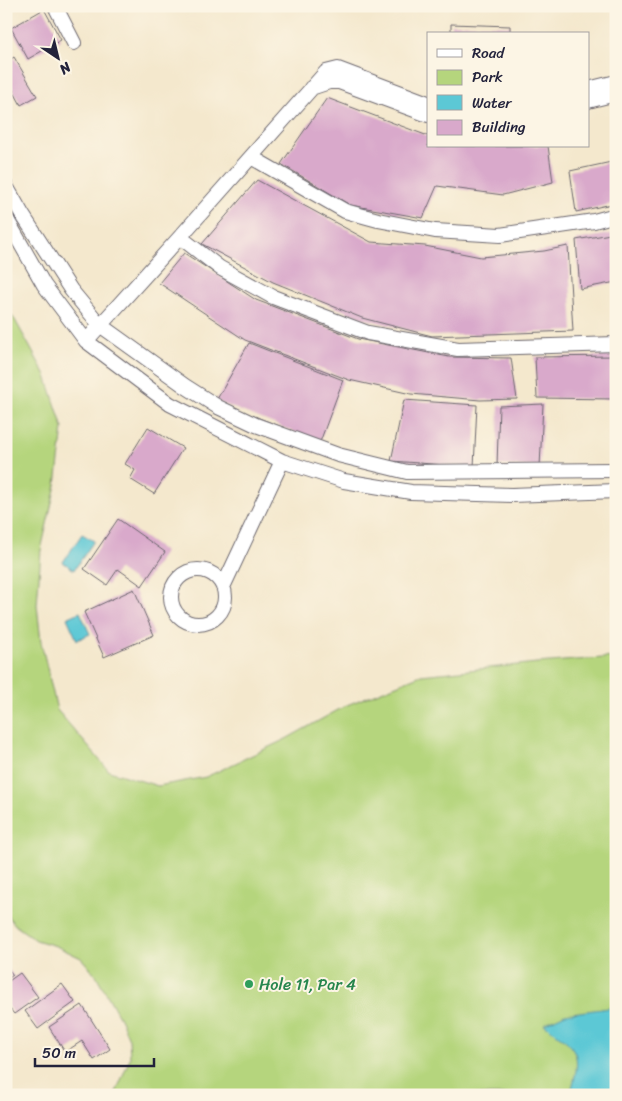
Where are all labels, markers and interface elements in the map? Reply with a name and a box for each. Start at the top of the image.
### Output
north arrow [32,32,82,82]
legend [427,32,590,148]
text: Road [472,40,505,66]
text: N [54,55,77,81]
text: Park [472,64,503,90]
text: Water [472,90,512,116]
text: Building [472,114,526,140]
place label: Hole 11, Par 4 [259,970,356,999]
marker: Hole 11, Par 4 [243,978,255,990]
scale bar [35,1036,154,1068]
text: 50 m [42,1040,77,1066]

